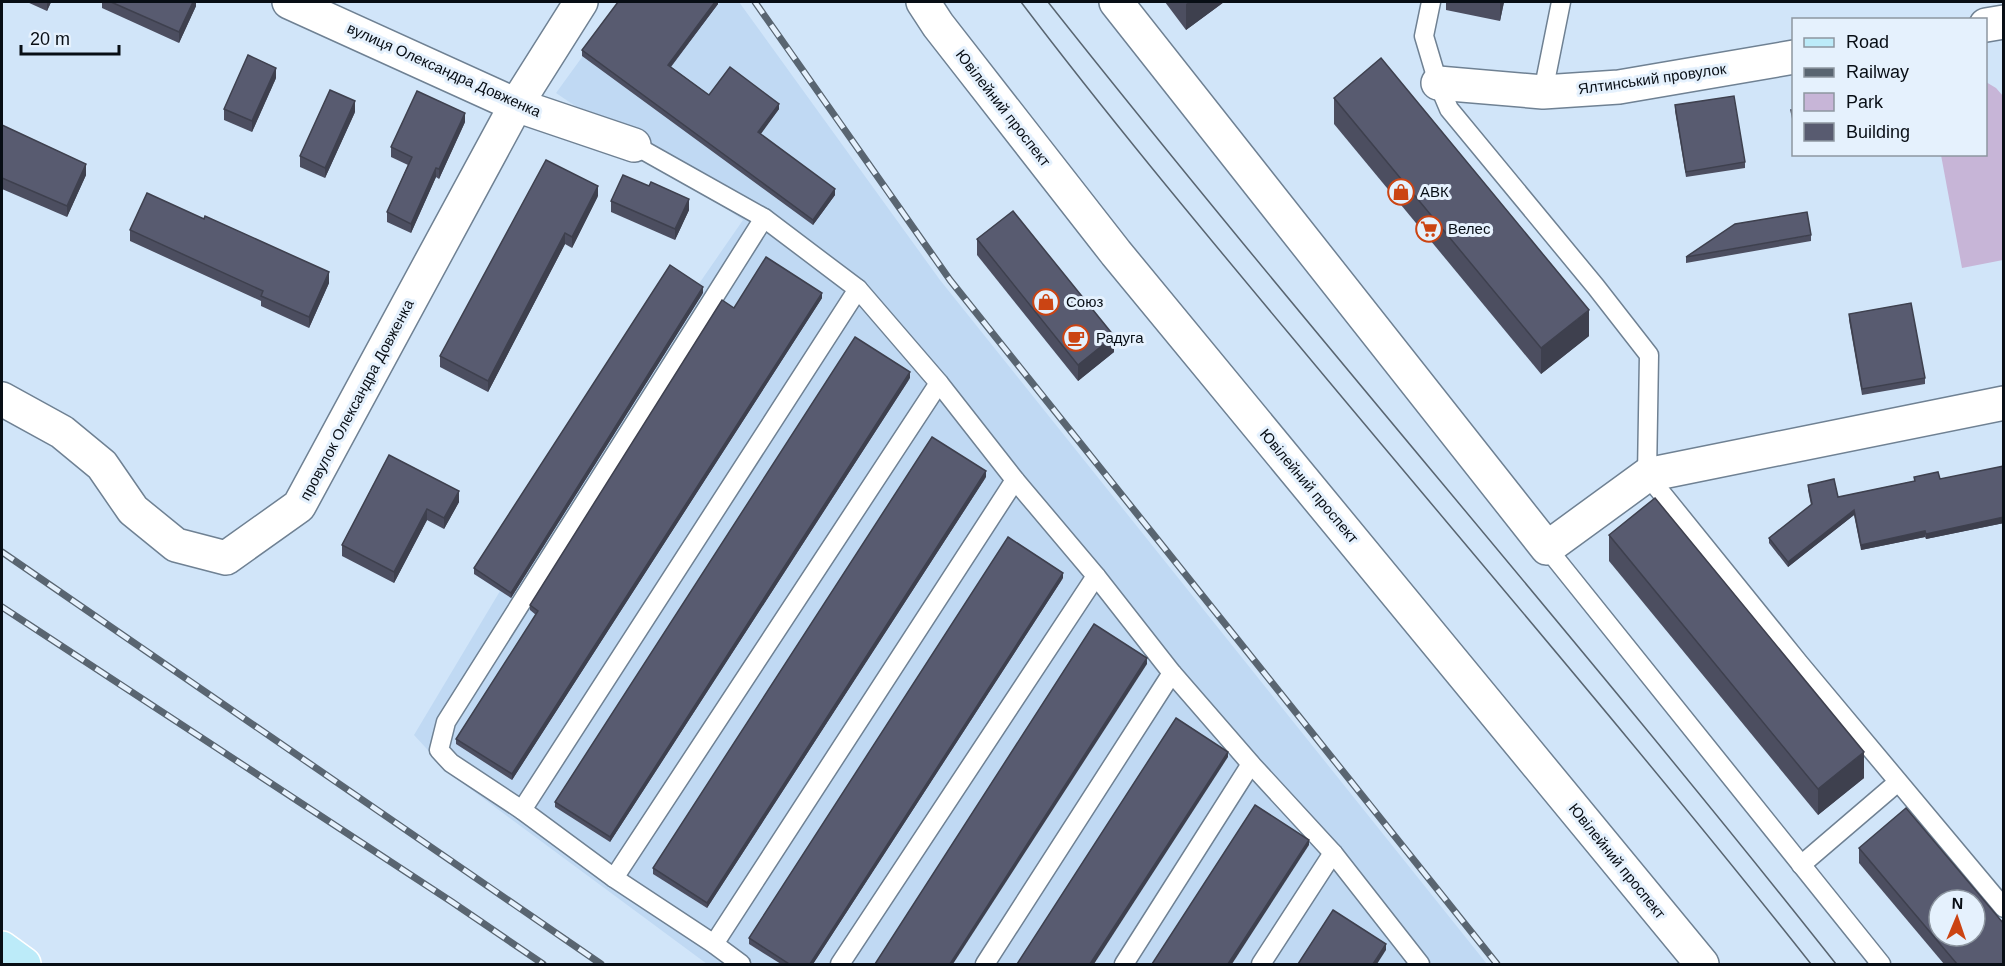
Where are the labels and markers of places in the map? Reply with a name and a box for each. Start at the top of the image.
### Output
shop icon: АВК [1386,177,1416,207]
place label: АВК [1420,183,1449,200]
supermarket icon: Велес [1414,214,1444,244]
place label: Велес [1448,220,1491,237]
shop icon: Союз [1031,287,1061,317]
place label: Союз [1066,293,1103,310]
cafe icon: Радуга [1061,323,1091,353]
place label: Радуга [1096,329,1144,346]

